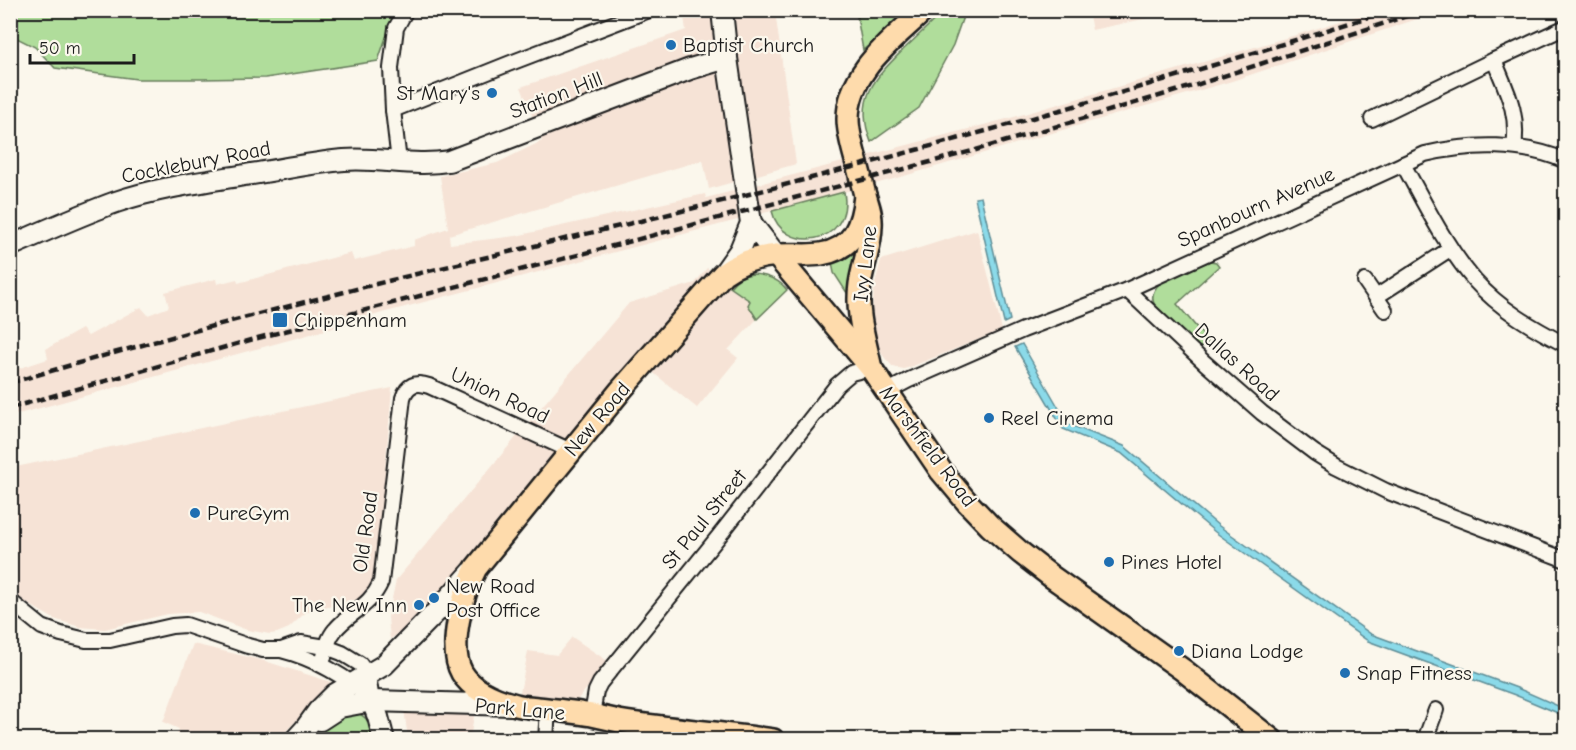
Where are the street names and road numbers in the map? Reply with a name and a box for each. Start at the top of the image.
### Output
street label: Station Hill [506,66,606,124]
street label: Cocklebury Road [119,136,273,188]
street label: Spanbourn Avenue [1174,162,1338,252]
street label: Ivy Lane [848,225,882,303]
street label: Dallas Road [1190,318,1284,406]
street label: Union Road [447,362,553,428]
street label: New Road [559,377,635,461]
street label: Marshfield Road [874,380,982,512]
street label: St Paul Street [657,464,752,574]
street label: Old Road [347,490,383,574]
street label: Park Lane [474,693,566,725]

